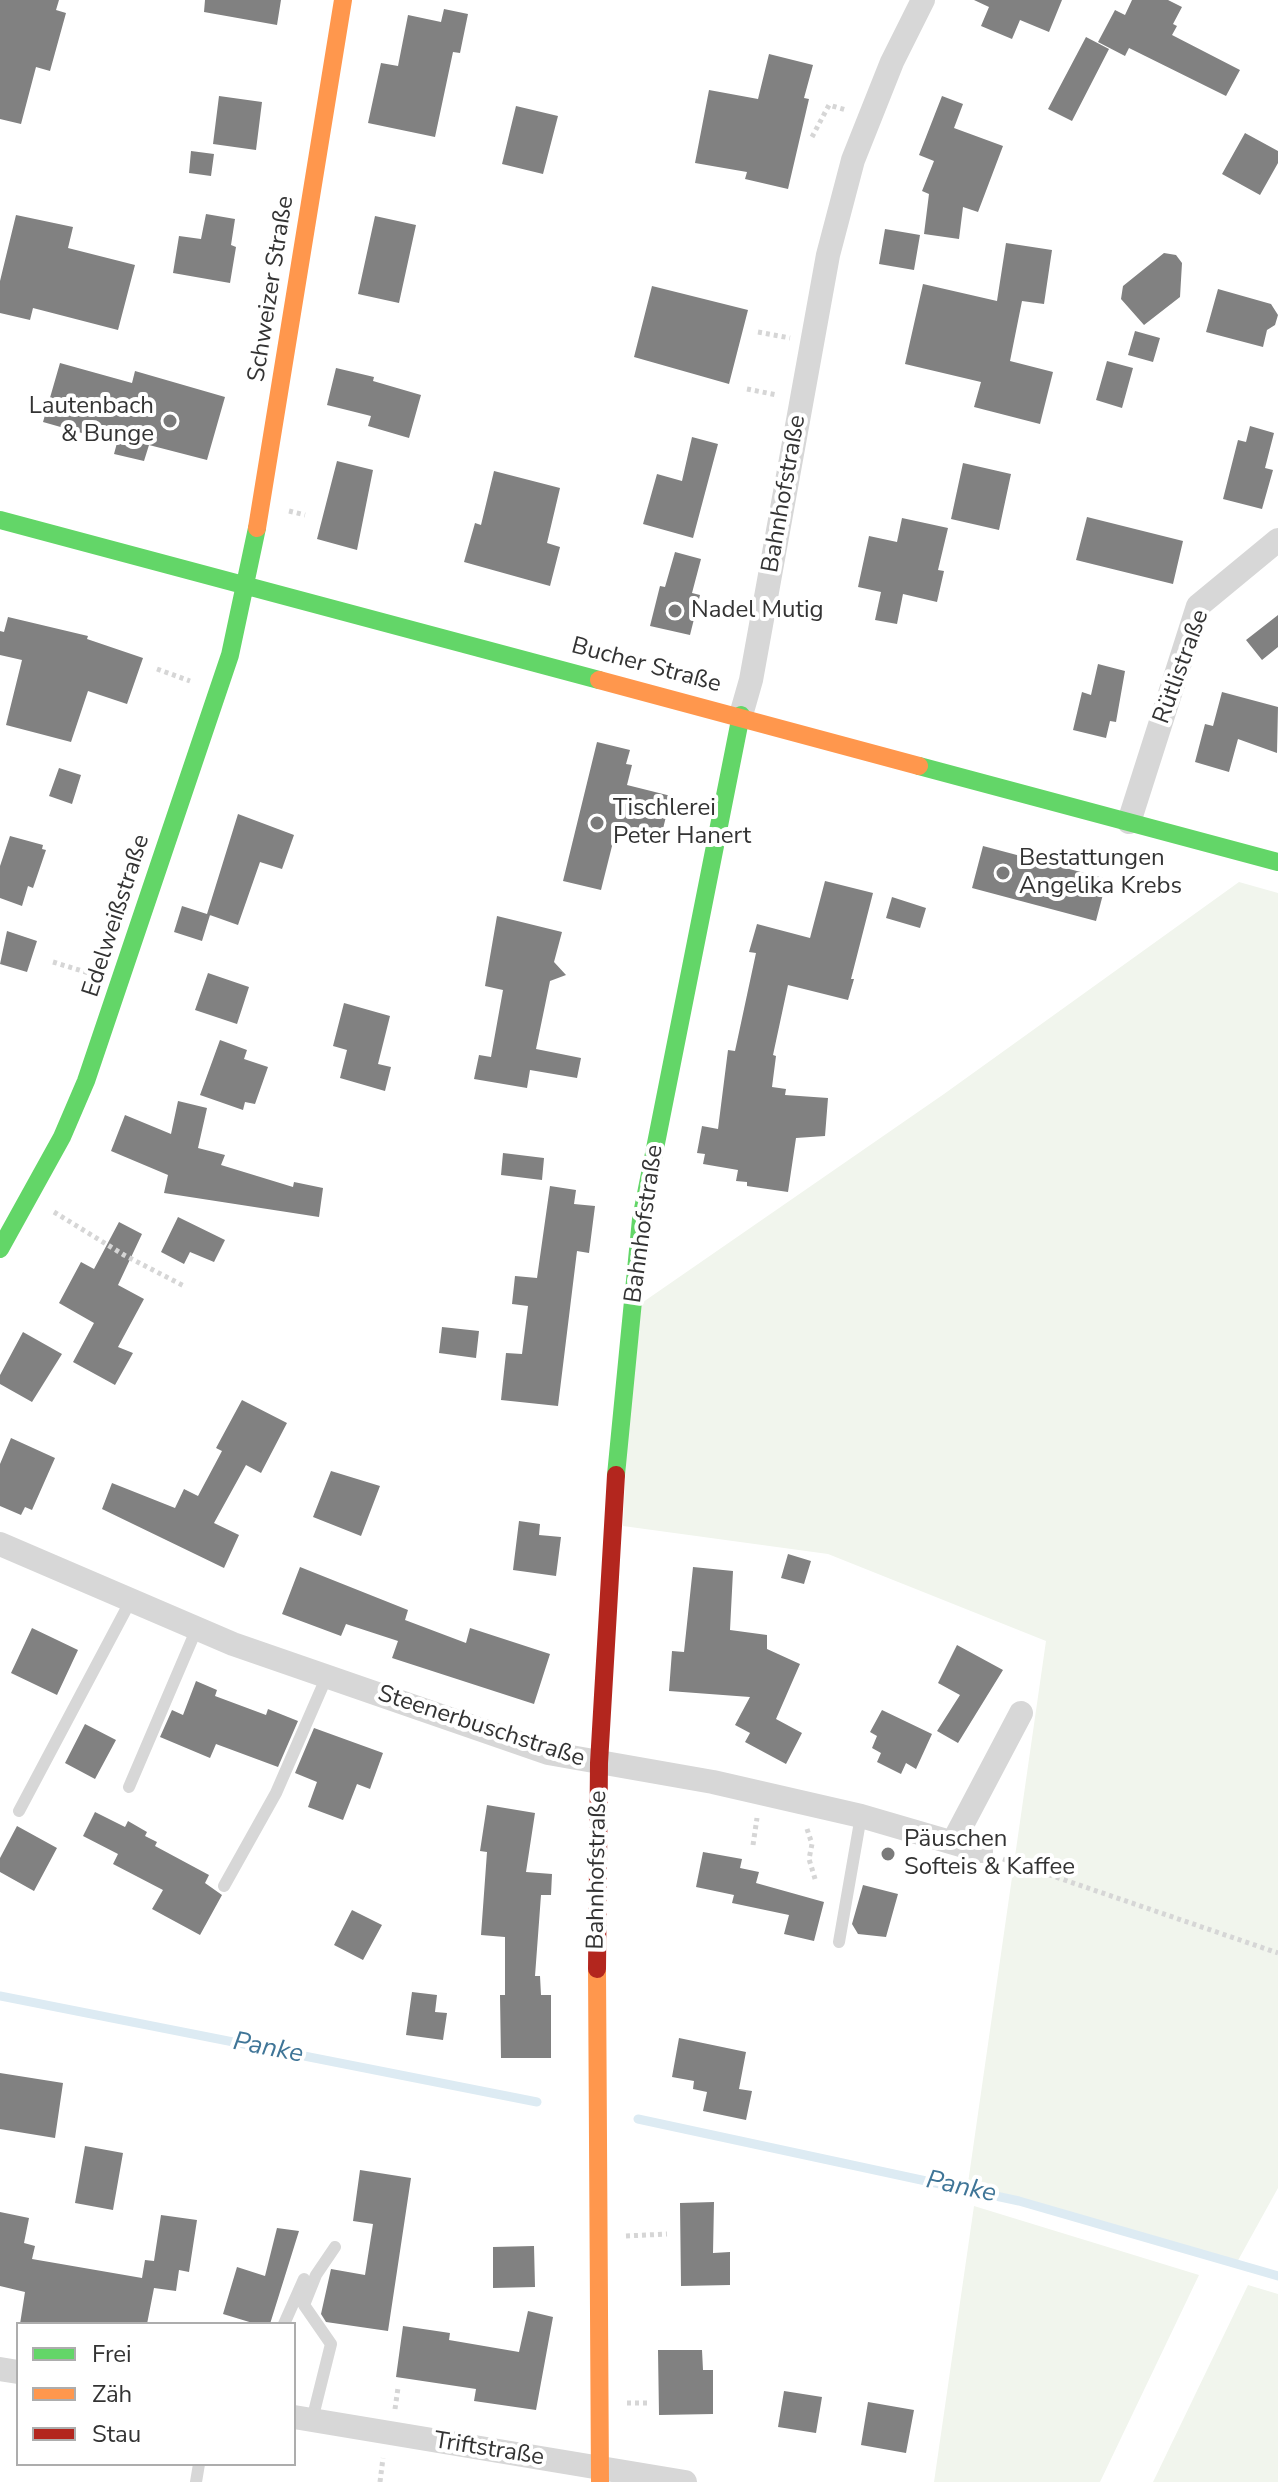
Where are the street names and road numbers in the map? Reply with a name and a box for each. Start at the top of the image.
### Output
street label: Schweizer Straße [243,194,301,384]
street label: Bahnhofstraße [757,413,813,575]
street label: Rütlistraße [1148,606,1216,728]
street label: Bucher Straße [568,632,724,700]
street label: Edelweißstraße [77,831,157,1001]
street label: Bahnhofstraße [620,1143,670,1305]
street label: Steenerbuschstraße [374,1680,588,1774]
street label: Bahnhofstraße [582,1790,614,1950]
street label: Triftstraße [432,2427,546,2473]

